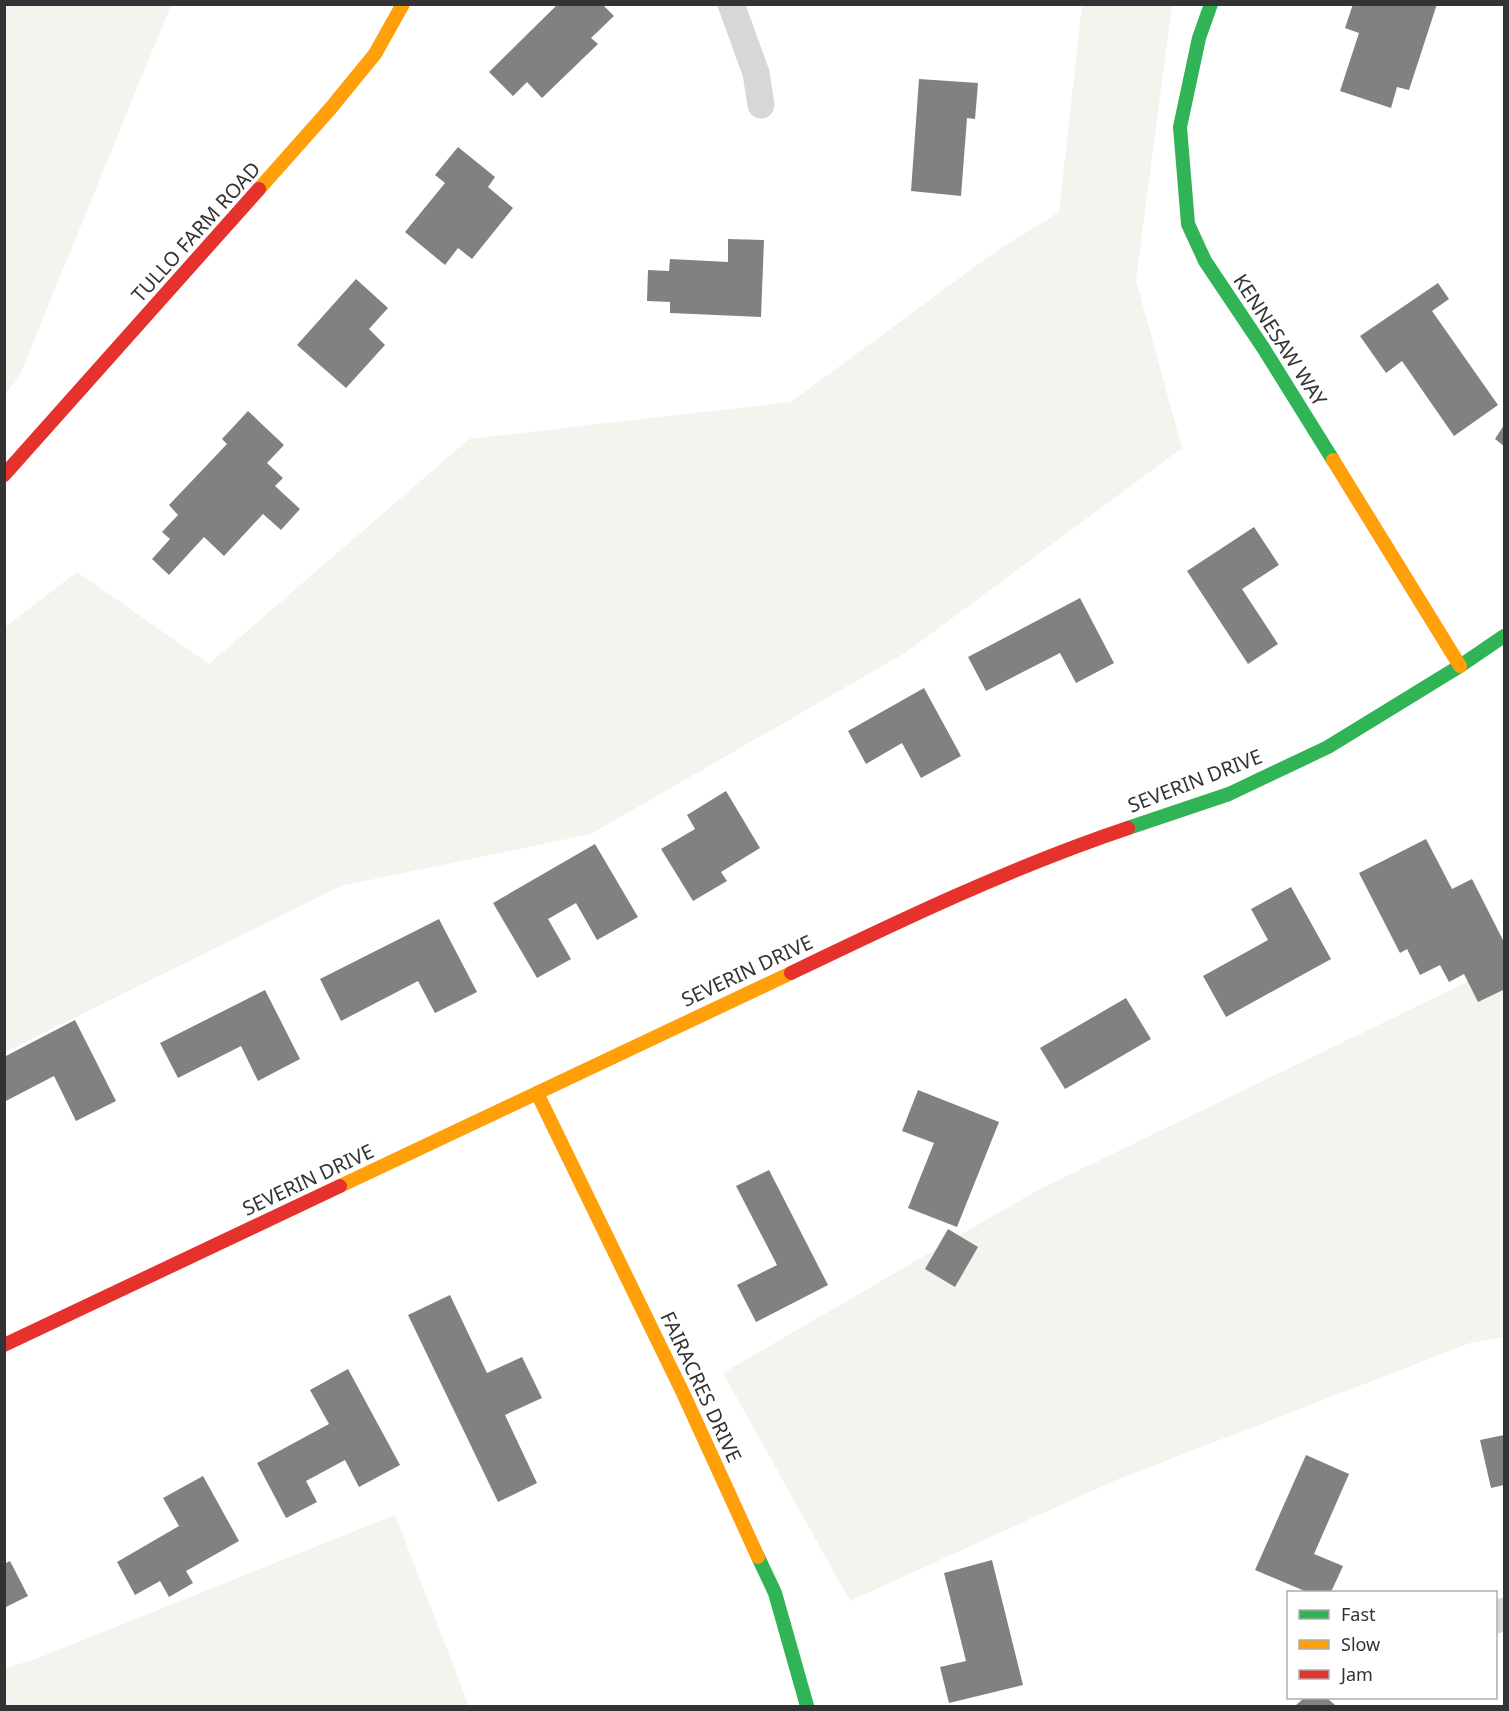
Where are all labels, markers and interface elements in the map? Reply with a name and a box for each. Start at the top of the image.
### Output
street label: TULLO FARM ROAD [125,155,266,308]
street label: KENNESAW WAY [1228,268,1334,412]
street label: SEVERIN DRIVE [1124,743,1266,819]
street label: SEVERIN DRIVE [677,928,817,1013]
street label: SEVERIN DRIVE [238,1137,378,1222]
street label: FAIRACRES DRIVE [655,1307,748,1467]
legend [1287,1591,1497,1699]
text: Fast [1341,1602,1376,1626]
text: Slow [1341,1632,1380,1656]
text: Jam [1339,1662,1373,1686]

